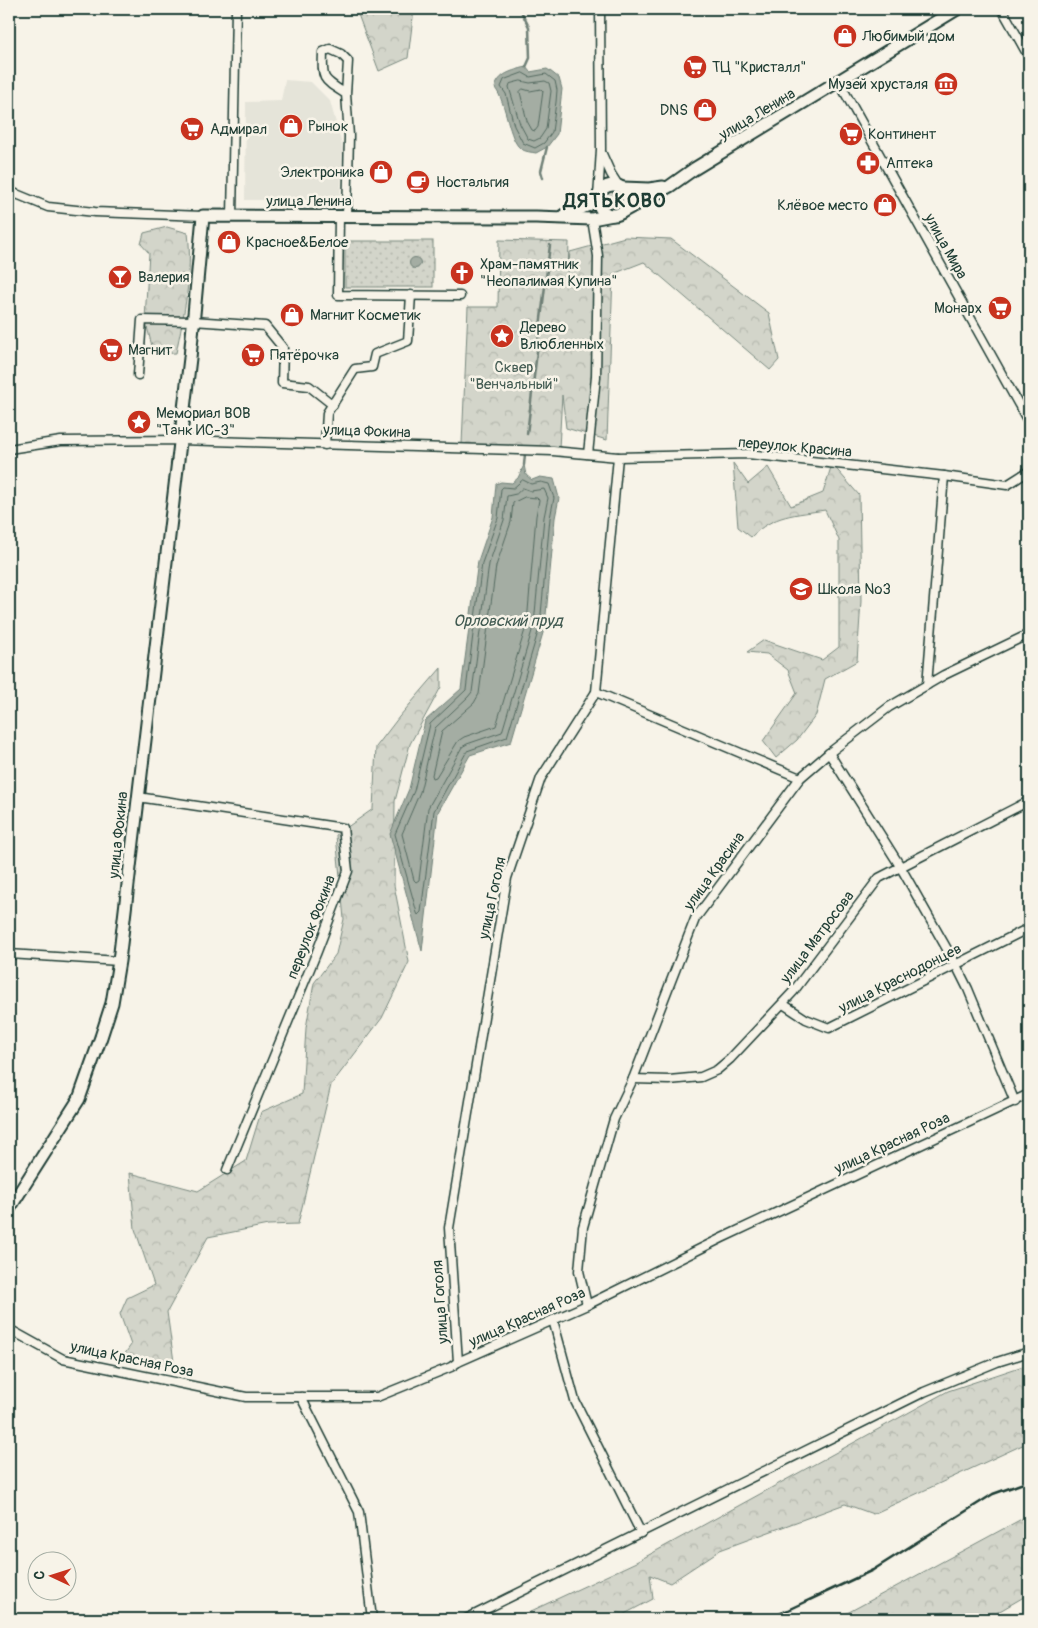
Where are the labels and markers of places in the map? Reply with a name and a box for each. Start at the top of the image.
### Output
shop icon: Любимый дом [832,23,858,49]
place label: Любимый дом [861,27,955,46]
supermarket icon: ТЦ "Кристалл" [682,54,708,80]
place label: ТЦ "Кристалл" [712,58,806,77]
museum icon: Музей хрусталя [933,71,959,97]
place label: Музей хрусталя [828,75,928,94]
shop icon: DNS [692,97,718,123]
place label: DNS [660,101,688,120]
shop icon: Рынок [278,113,304,139]
supermarket icon: Адмирал [179,116,205,142]
place label: Рынок [308,117,349,136]
place label: Адмирал [210,120,267,139]
supermarket icon: Континент [838,121,864,147]
place label: Континент [868,125,937,144]
pharmacy icon: Аптека [855,150,881,176]
place label: Аптека [886,154,933,173]
shop icon: Электроника [368,159,394,185]
place label: Электроника [280,163,364,182]
cafe icon: Ностальгия [405,169,431,195]
place label: Ностальгия [436,173,509,192]
shop icon: Клёвое место [872,192,898,218]
place label: Клёвое место [777,196,868,215]
shop icon: Красное&Белое [216,229,242,255]
place label: Красное&Белое [246,233,349,252]
place label: Храм-памятник "Неопалимая Купина" [480,255,617,291]
church icon: Храм-памятник "Неопалимая Купина" [449,260,475,286]
bar icon: Валерия [107,264,133,290]
place label: Валерия [138,268,190,287]
supermarket icon: Монарх [987,295,1013,321]
place label: Монарх [934,299,982,318]
shop icon: Магнит Косметик [279,302,305,328]
place label: Магнит Косметик [310,306,422,325]
place label: Дерево Влюбленных [519,318,604,354]
place icon: Дерево Влюбленных [489,323,515,349]
supermarket icon: Магнит [98,337,124,363]
place label: Магнит [128,341,173,360]
supermarket icon: Пятёрочка [240,342,266,368]
place label: Пятёрочка [270,346,339,365]
place label: Мемориал ВОВ "Танк ИС-3" [156,404,251,440]
place icon: Мемориал ВОВ "Танк ИС-3" [126,409,152,435]
school or university icon: Школа №3 [788,576,814,602]
place label: Школа №3 [818,580,891,599]

